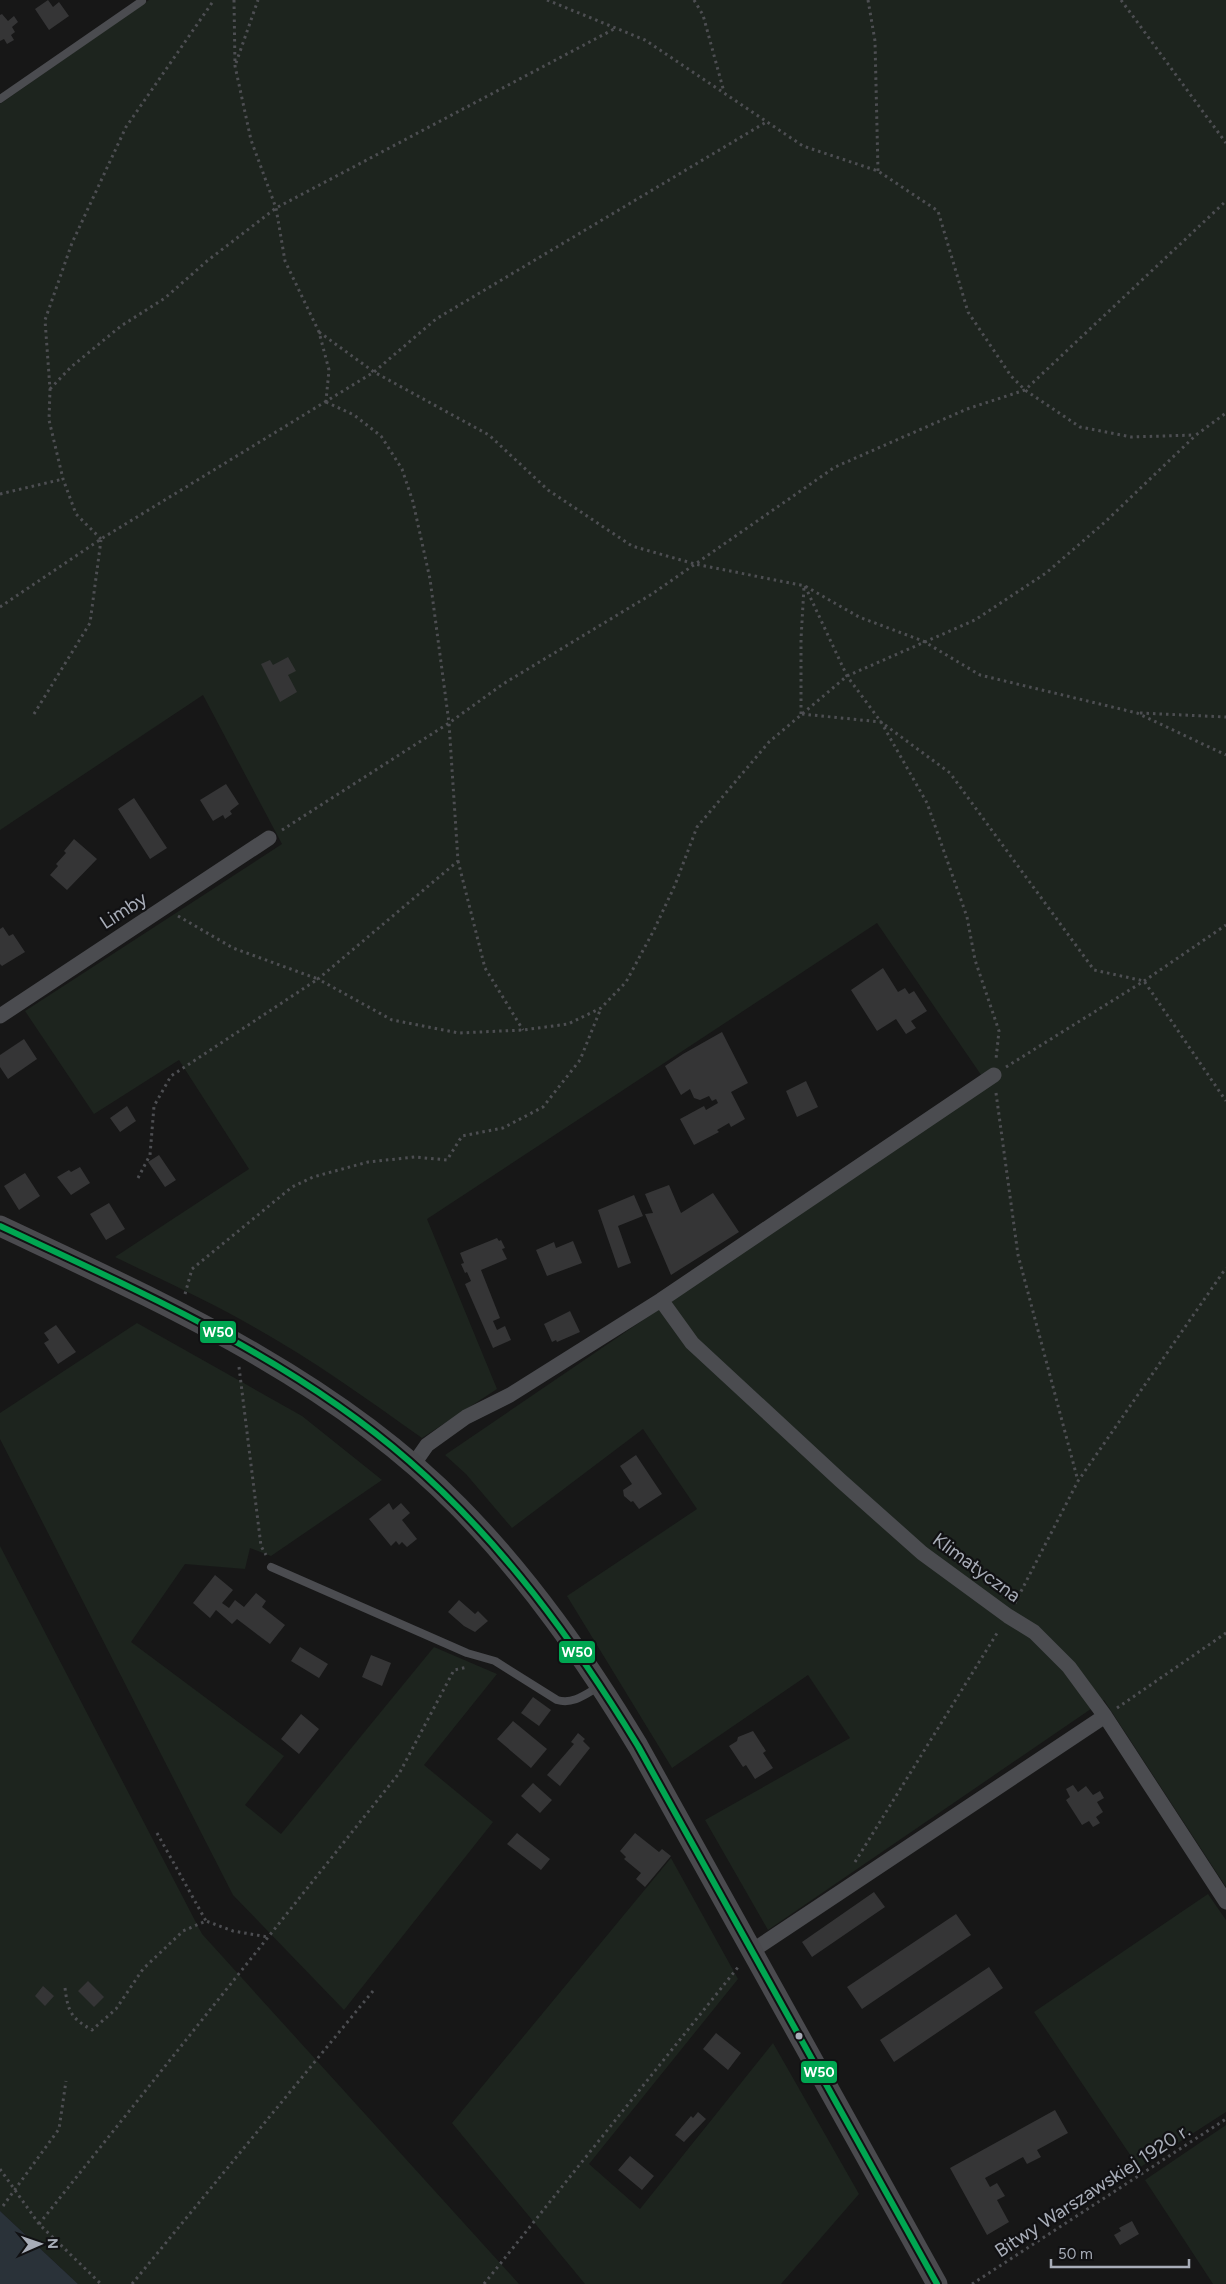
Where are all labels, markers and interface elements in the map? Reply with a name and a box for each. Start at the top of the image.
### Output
street label: Limby [95,887,151,934]
line badge: W50 [199,1320,237,1344]
text: W50 [203,1324,234,1341]
street label: Klimatyczna [928,1528,1025,1607]
line badge: W50 [558,1640,596,1664]
text: W50 [562,1644,593,1661]
unlabelled marker [794,2031,804,2041]
line badge: W50 [800,2060,838,2084]
text: W50 [804,2064,835,2081]
street label: Bitwy Warszawskiej 1920 r. [990,2119,1194,2262]
north arrow [15,2219,65,2269]
scale bar [1051,2236,1188,2268]
text: N [44,2238,61,2249]
text: 50 m [1058,2245,1093,2263]

